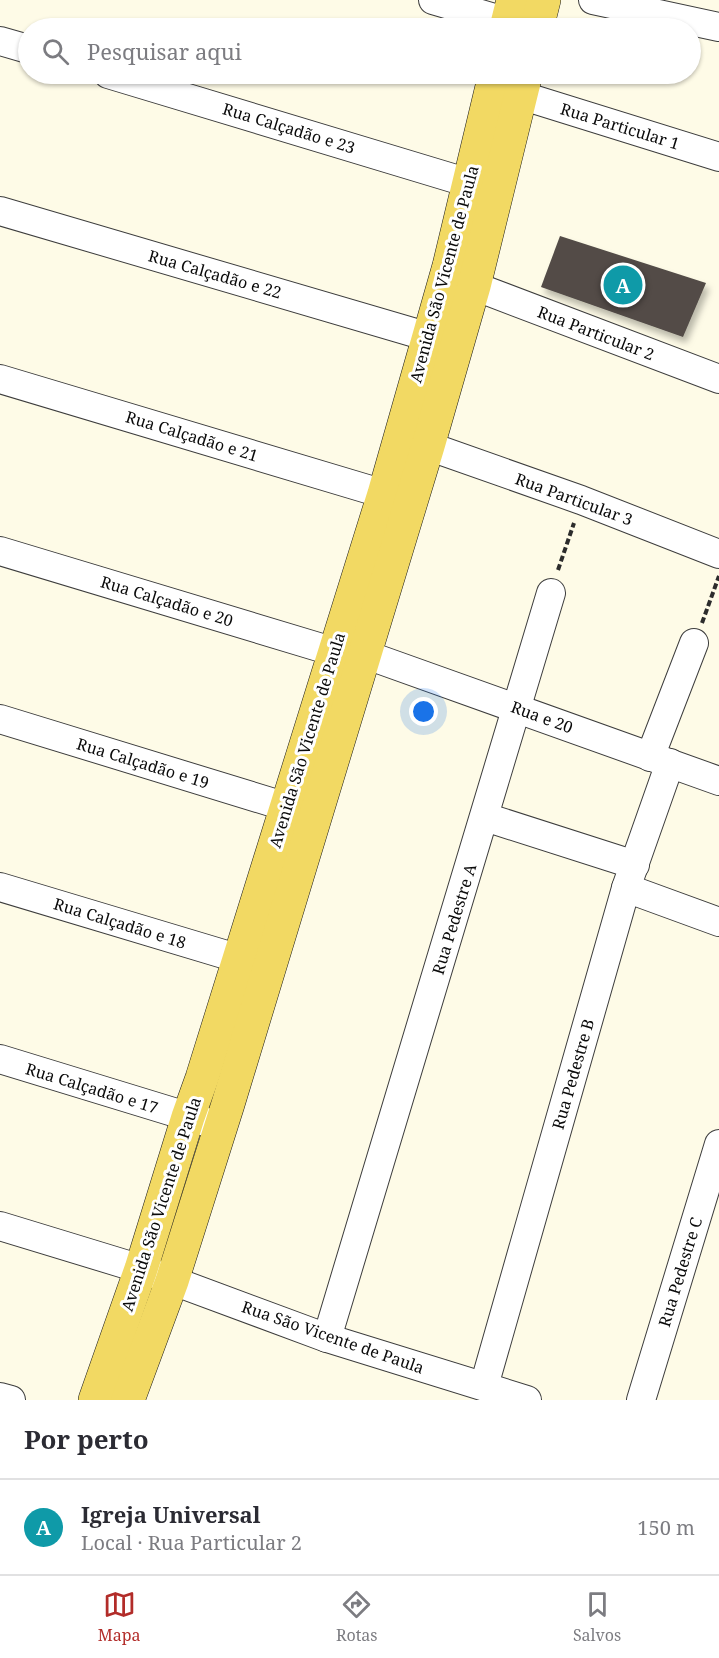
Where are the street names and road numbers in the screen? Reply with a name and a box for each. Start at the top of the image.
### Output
street label: Rua Calçadão e 23 [220,97,358,159]
street label: Rua Particular 1 [558,97,682,155]
street label: Avenida São Vicente de Paula [404,163,484,385]
street label: Rua Calçadão e 22 [146,244,284,304]
street label: Rua Particular 2 [534,301,658,365]
street label: Rua Calçadão e 21 [123,405,261,467]
street label: Rua Particular 3 [512,468,636,530]
street label: Rua Calçadão e 20 [98,570,236,632]
street label: Avenida São Vicente de Paula [264,630,350,850]
street label: Rua e 20 [508,696,576,738]
street label: Rua Calçadão e 19 [74,732,212,794]
street label: Rua Pedestre A [427,860,482,977]
street label: Rua Calçadão e 18 [51,892,189,954]
street label: Rua Pedestre B [547,1016,599,1132]
street label: Rua Calçadão e 17 [23,1057,161,1119]
street label: Avenida São Vicente de Paula [116,1094,206,1314]
street label: Rua Pedestre C [653,1214,707,1329]
street label: Rua São Vicente de Paula [239,1295,427,1379]

